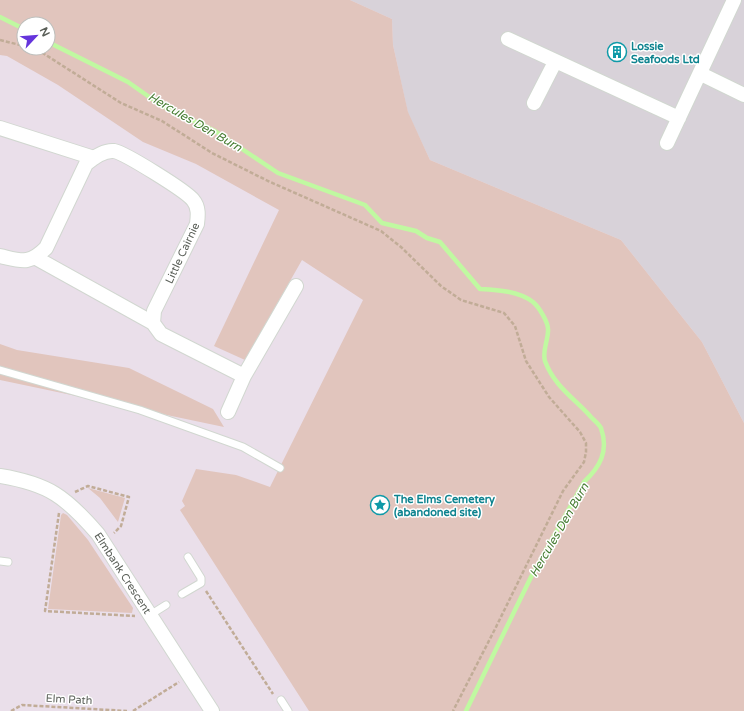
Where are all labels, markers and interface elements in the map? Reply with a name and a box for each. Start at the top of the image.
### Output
north arrow [16,16,56,56]
text: N [37,25,52,39]
place label: Lossie Seafoods Ltd [631,40,700,66]
building icon: Lossie Seafoods Ltd [606,41,628,63]
water label: Hercules Den Burn [146,89,245,155]
street label: Little Cairnie [163,221,202,286]
water label: Hercules Den Burn [526,480,592,579]
place label: The Elms Cemetery (abandoned site) [393,493,495,519]
place icon: The Elms Cemetery (abandoned site) [369,494,391,516]
street label: Elmbank Crescent [91,530,154,616]
street label: Elm Path [45,692,93,707]

